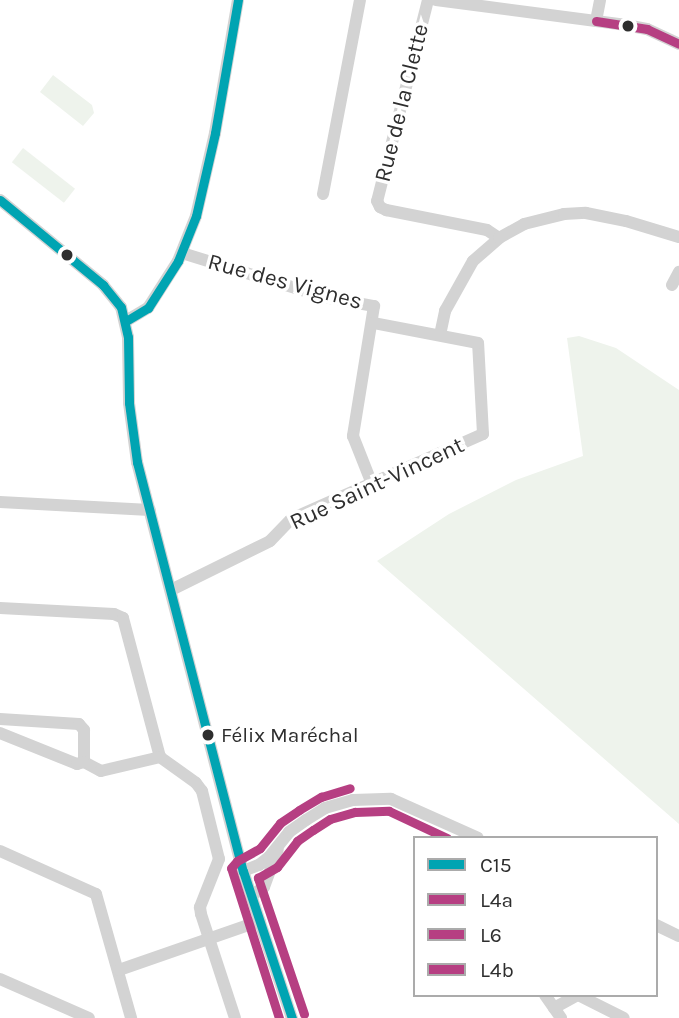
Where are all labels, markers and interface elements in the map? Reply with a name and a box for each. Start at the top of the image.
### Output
unlabelled marker [621,19,635,33]
street label: Rue de la Clette [369,21,435,185]
unlabelled marker [60,248,74,262]
street label: Rue des Vignes [205,248,365,316]
street label: Rue Saint-Vincent [285,432,469,536]
place label: Félix Maréchal [221,722,359,748]
marker: Félix Maréchal [201,728,215,742]
legend [413,836,658,997]
text: C15 [480,853,512,877]
text: L4a [480,888,513,912]
text: L6 [480,923,502,947]
text: L4b [480,958,514,982]

